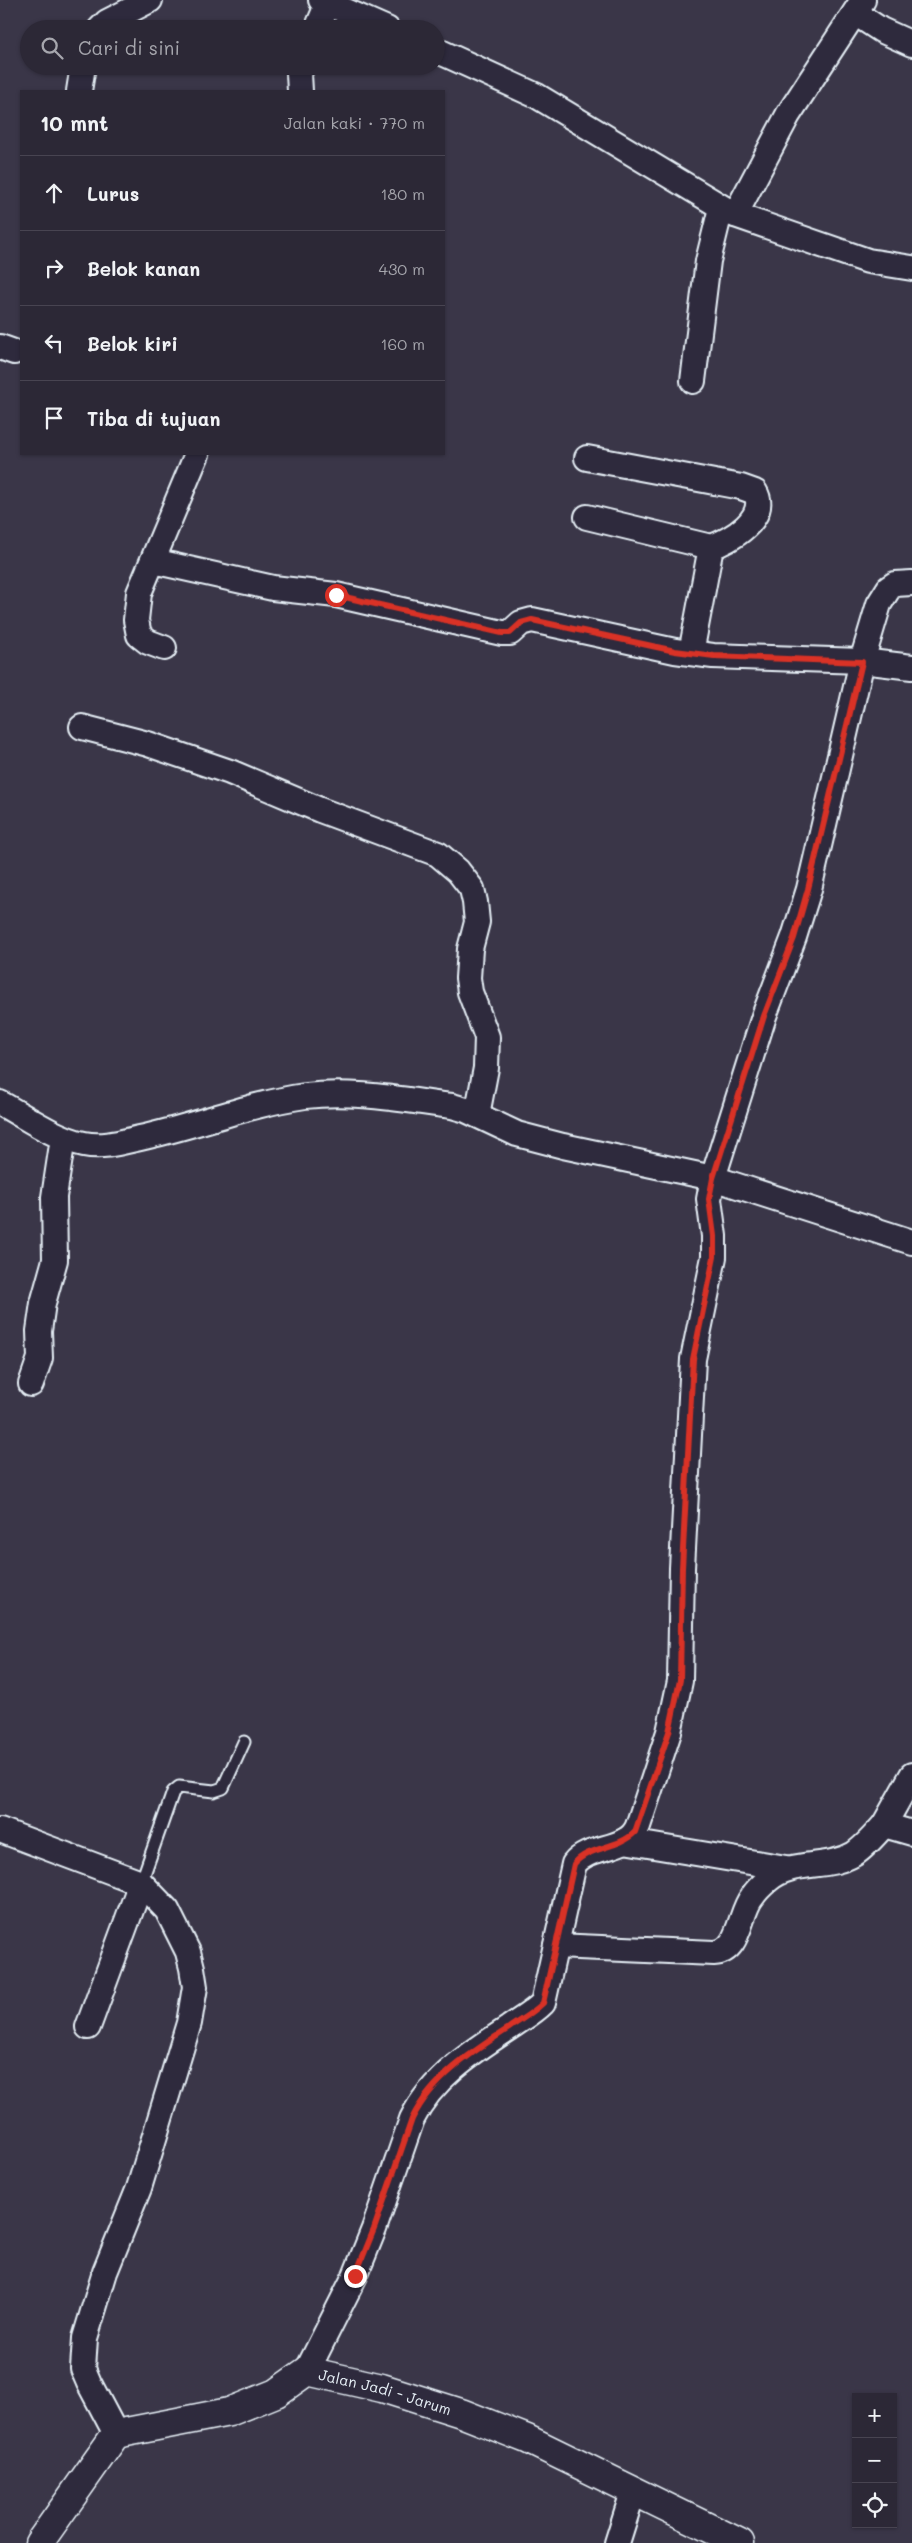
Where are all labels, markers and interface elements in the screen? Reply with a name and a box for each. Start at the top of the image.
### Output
search box [20,20,445,75]
icon: search [38,34,66,62]
text: Cari di sini [78,35,180,60]
text: 10 mnt [40,109,108,136]
text: Jalan kaki · 770 m [284,112,425,133]
icon: ahead [40,179,68,207]
text: Lurus [87,181,139,206]
text: 180 m [380,183,425,204]
icon: right [40,254,68,282]
text: Belok kanan [87,256,200,281]
text: 430 m [378,258,425,279]
icon: left [40,329,68,357]
text: Belok kiri [87,331,178,356]
text: 160 m [380,333,425,354]
icon: arrive [40,404,68,432]
text: Tiba di tujuan [87,406,220,431]
route start [325,584,348,607]
route end [344,2265,367,2288]
street label: Jalan Jadi - Jarum [317,2364,454,2419]
map controls [852,2393,897,2528]
button: + [852,2393,897,2438]
button: − [852,2438,897,2483]
button: locate [852,2483,897,2528]

